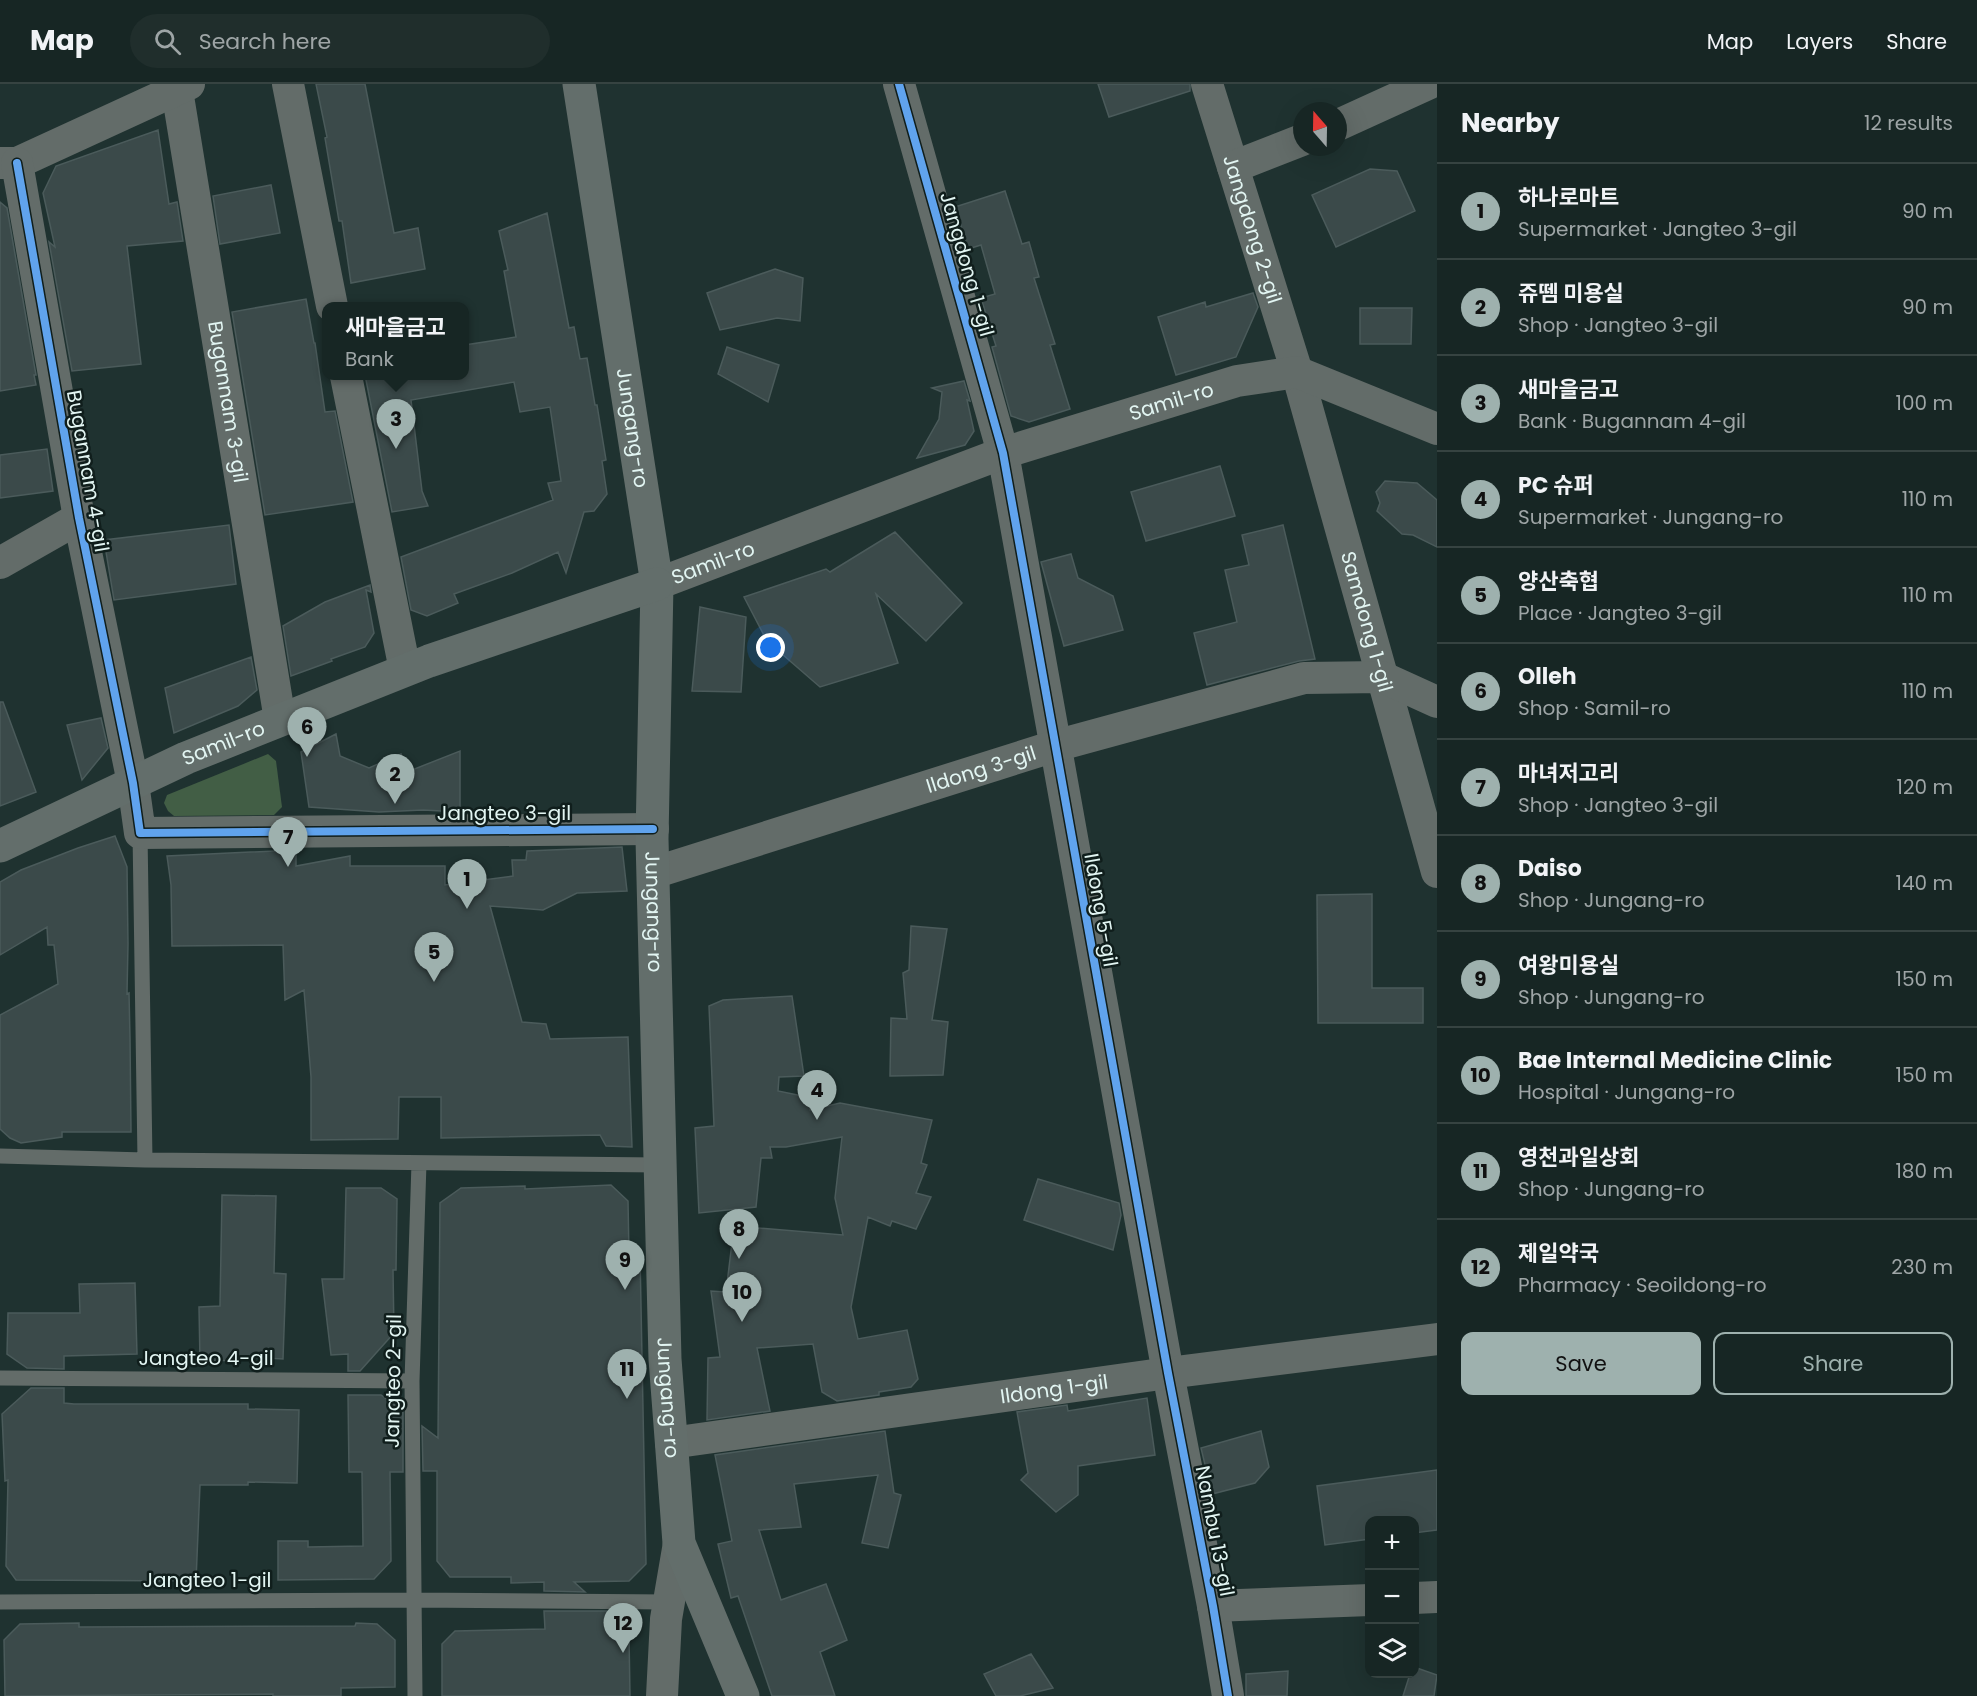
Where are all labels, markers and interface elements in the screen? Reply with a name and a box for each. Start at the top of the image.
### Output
search box [130,14,550,68]
text: Map [30,21,94,60]
icon: search [151,25,184,58]
text: Search here [199,26,331,57]
text: Map [1707,27,1753,56]
text: Layers [1786,27,1853,56]
text: Share [1886,27,1947,56]
north arrow [1293,102,1347,156]
text: Nearby [1461,105,1559,141]
text: 12 results [1864,109,1953,137]
street label: Jangdong 2-gil [1216,151,1289,307]
text: 하나로마트 [1518,182,1619,213]
street label: Jangdong 1-gil [933,188,1001,340]
text: 1 [1477,197,1484,225]
text: 90 m [1902,197,1953,225]
text: Supermarket · Jangteo 3-gil [1518,215,1797,243]
text: 쥬뗌 미용실 [1518,278,1624,309]
text: 2 [1475,293,1486,321]
text: 90 m [1902,293,1953,321]
popup [322,302,469,380]
text: Shop · Jangteo 3-gil [1518,311,1718,339]
text: 새마을금고 [345,312,446,343]
street label: Bugannam 3-gil [201,319,255,485]
text: Bank [345,345,394,373]
street label: Jungang-ro [609,366,656,490]
text: 새마을금고 [1518,374,1619,405]
street label: Samil-ro [1126,375,1217,427]
street label: Bugannam 4-gil [60,388,116,554]
text: 3 [1474,389,1487,417]
text: 100 m [1896,389,1953,417]
pin: 3 [376,400,416,449]
text: Bank · Bugannam 4-gil [1518,407,1746,435]
text: PC 슈퍼 [1518,470,1594,501]
text: 4 [1474,485,1487,513]
text: 110 m [1902,485,1953,513]
text: Supermarket · Jungang-ro [1518,503,1783,531]
street label: Samil-ro [667,534,759,591]
street label: Samdong 1-gil [1334,548,1400,695]
text: 양산축협 [1518,566,1599,597]
text: 5 [1474,581,1487,609]
text: 110 m [1902,581,1953,609]
text: Place · Jangteo 3-gil [1518,599,1722,627]
your location [756,633,785,662]
text: Olleh [1518,661,1577,692]
text: 6 [1474,677,1487,705]
text: 110 m [1902,677,1953,705]
text: Shop · Samil-ro [1518,694,1671,722]
pin: 6 [288,708,326,757]
street label: Samil-ro [178,714,269,772]
street label: Ildong 3-gil [922,739,1040,800]
pin: 2 [376,754,414,804]
text: 마녀저고리 [1518,758,1619,789]
text: 7 [1475,773,1486,801]
text: 120 m [1897,773,1953,801]
text: Shop · Jangteo 3-gil [1518,791,1718,819]
street label: Jangteo 3-gil [437,799,571,827]
pin: 7 [268,818,308,867]
street label: Jungang-ro [638,851,669,973]
street label: Ildong 5-gil [1077,851,1125,969]
text: Daiso [1518,853,1582,884]
pin: 1 [448,860,486,909]
text: 8 [1474,869,1487,897]
text: 140 m [1896,869,1953,897]
text: Shop · Jungang-ro [1518,886,1705,914]
pin: 5 [414,932,454,982]
text: 여왕미용실 [1518,950,1619,981]
text: 9 [1474,965,1487,993]
text: 150 m [1896,965,1953,993]
text: Shop · Jungang-ro [1518,983,1705,1011]
text: Bae Internal Medicine Clinic [1518,1045,1832,1076]
text: 10 [1470,1061,1491,1089]
text: 150 m [1896,1061,1953,1089]
pin: 4 [798,1070,836,1120]
text: Hospital · Jungang-ro [1518,1078,1735,1106]
text: 영천과일상회 [1518,1142,1639,1173]
text: 11 [1473,1157,1488,1185]
text: 180 m [1895,1157,1953,1185]
text: Shop · Jungang-ro [1518,1175,1705,1203]
pin: 8 [720,1210,758,1259]
text: 제일약국 [1518,1238,1599,1269]
pin: 9 [606,1240,644,1290]
text: 12 [1471,1253,1490,1281]
text: 230 m [1891,1253,1953,1281]
text: Pharmacy · Seoildong-ro [1518,1271,1767,1299]
pin: 10 [722,1272,762,1322]
street label: Jangteo 2-gil [378,1314,408,1448]
button: Save [1461,1332,1701,1395]
button: Share [1713,1332,1953,1395]
street label: Jungang-ro [650,1337,686,1459]
street label: Jangteo 4-gil [138,1344,274,1372]
pin: 11 [608,1350,646,1399]
street label: Ildong 1-gil [998,1368,1110,1410]
street label: Nambu 13-gil [1189,1463,1241,1599]
map controls [1365,1516,1419,1678]
button: + [1365,1516,1419,1570]
street label: Jangteo 1-gil [142,1566,272,1594]
button: − [1365,1570,1419,1624]
pin: 12 [604,1604,642,1653]
button: layers [1365,1624,1419,1678]

